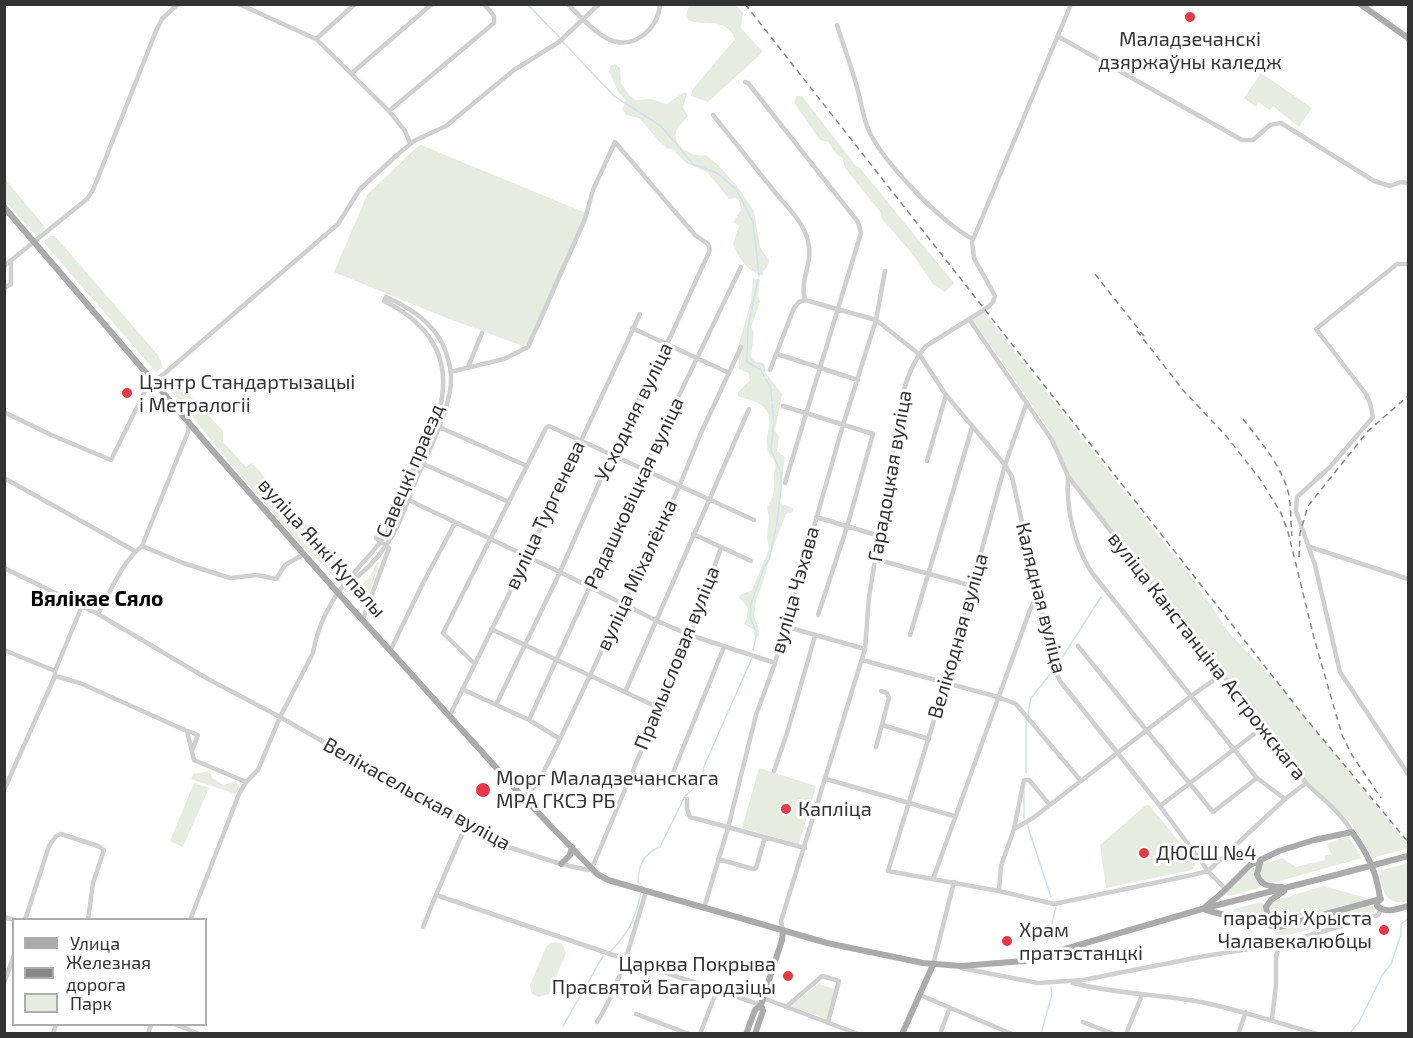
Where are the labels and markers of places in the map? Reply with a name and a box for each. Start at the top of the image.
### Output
marker: Маладзечанскі дзяржаўны каледж [1183,10,1197,24]
place label: Маладзечанскі дзяржаўны каледж [1098,27,1282,74]
place label: Цэнтр Стандартызацыі і Метралогіі [139,370,355,417]
marker: Цэнтр Стандартызацыі і Метралогіі [120,386,134,400]
place label: Морг Маладзечанскага МРА ГКСЭ РБ [496,766,719,813]
marker: Морг Маладзечанскага МРА ГКСЭ РБ [474,781,492,799]
place label: Капліца [798,797,872,821]
marker: Капліца [779,802,793,816]
place label: ДЮСШ №4 [1156,841,1256,865]
marker: ДЮСШ №4 [1137,846,1151,860]
place label: парафія Хрыста Чалавекалюбцы [1218,906,1372,953]
place label: Храм пратэстанцкі [1019,918,1143,965]
marker: парафія Хрыста Чалавекалюбцы [1377,923,1391,937]
marker: Храм пратэстанцкі [1000,934,1014,948]
place label: Царква Покрыва Прасвятой Багародзіцы [552,952,776,999]
marker: Царква Покрыва Прасвятой Багародзіцы [781,969,795,983]

